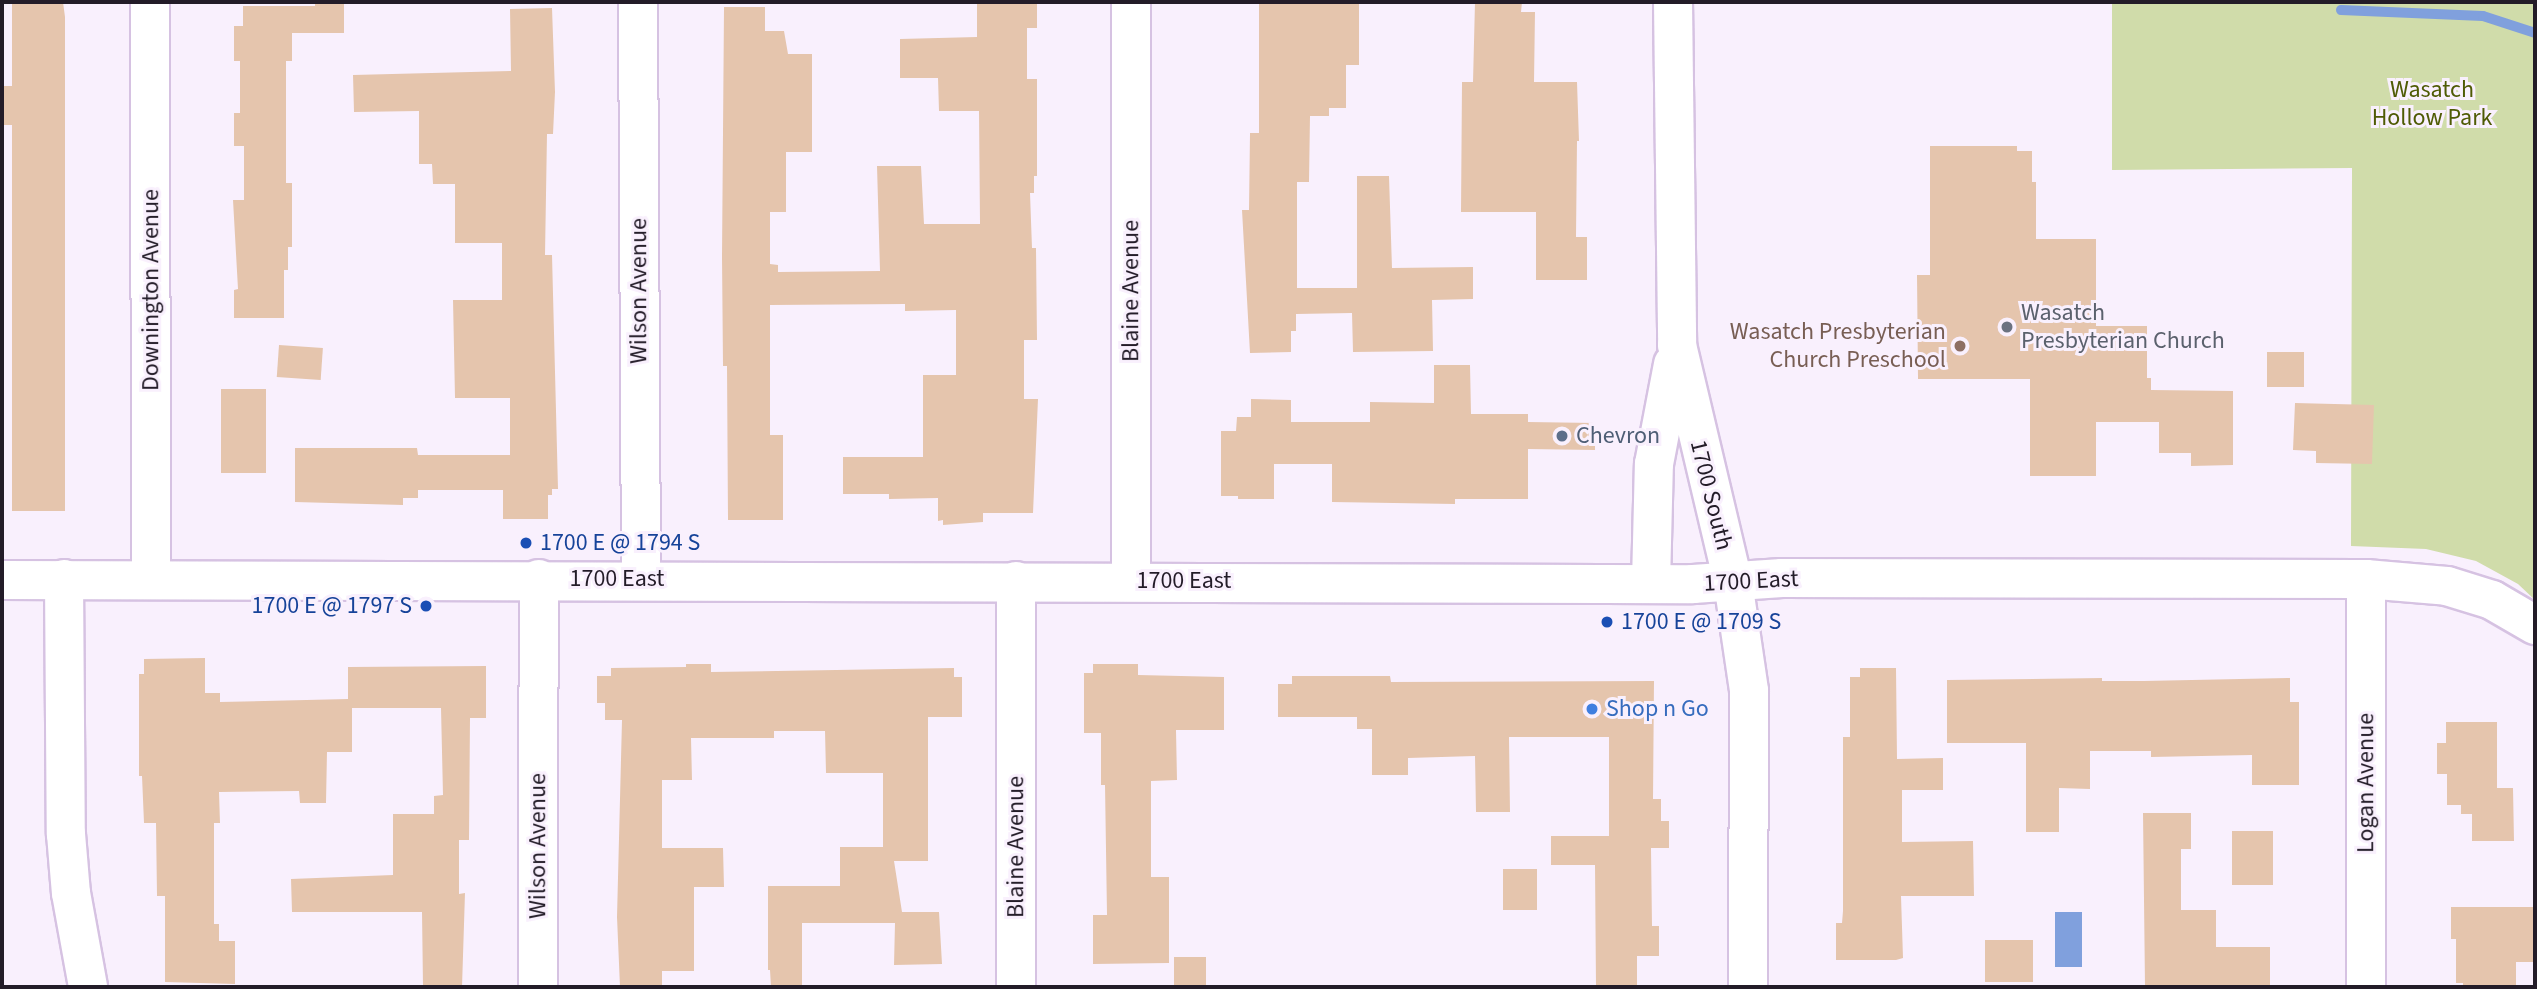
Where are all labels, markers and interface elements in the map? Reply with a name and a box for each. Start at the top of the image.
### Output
park label: Wasatch Hollow Park [2372,76,2492,132]
street label: Downington Avenue [137,189,165,391]
street label: Wilson Avenue [625,218,653,364]
street label: Blaine Avenue [1117,220,1145,362]
place label: Wasatch Presbyterian Church [2021,299,2225,355]
place label: Wasatch Presbyterian Church Preschool [1730,318,1946,374]
marker: Wasatch Presbyterian Church [1999,319,2015,335]
marker: Wasatch Presbyterian Church Preschool [1952,338,1968,354]
place label: Chevron [1576,422,1660,450]
marker: Chevron [1554,428,1570,444]
street label: 1700 South [1683,437,1739,553]
place label: 1700 E @ 1794 S [540,529,700,557]
marker: 1700 E @ 1794 S [518,535,534,551]
street label: 1700 East [1703,564,1799,598]
street label: 1700 East [570,565,664,593]
street label: 1700 East [1137,567,1231,595]
place label: 1700 E @ 1797 S [252,592,412,620]
marker: 1700 E @ 1797 S [418,598,434,614]
place label: 1700 E @ 1709 S [1621,608,1781,636]
marker: 1700 E @ 1709 S [1599,614,1615,630]
place label: Shop n Go [1606,695,1709,723]
marker: Shop n Go [1584,701,1600,717]
street label: Logan Avenue [2352,713,2380,853]
street label: Wilson Avenue [524,773,552,919]
street label: Blaine Avenue [1002,776,1030,918]

